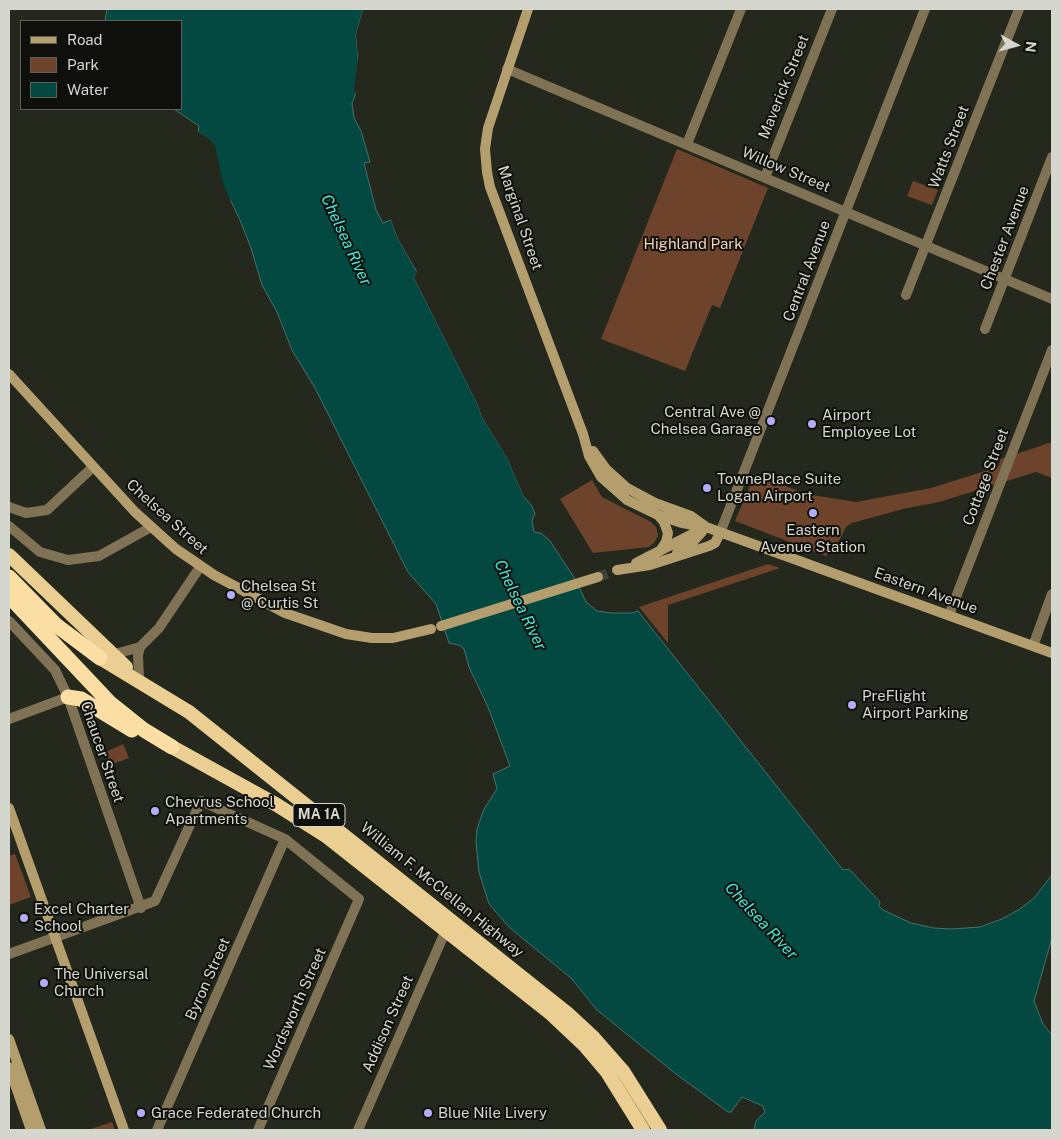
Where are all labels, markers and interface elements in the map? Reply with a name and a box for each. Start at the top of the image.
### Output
legend [20,20,182,110]
north arrow [991,20,1041,70]
text: Road [67,31,103,48]
street label: Maverick Street [755,32,813,142]
text: N [1022,40,1039,53]
text: Park [67,56,99,73]
text: Water [67,81,109,98]
street label: Watts Street [925,103,973,191]
street label: Willow Street [739,143,833,197]
street label: Marginal Street [494,163,546,273]
street label: Chester Avenue [977,183,1033,293]
water label: Chelsea River [317,191,375,289]
street label: Central Avenue [780,218,834,324]
park label: Highland Park [643,235,743,253]
place label: Central Ave @ Chelsea Garage [651,403,761,438]
place label: Airport Employee Lot [822,406,916,441]
marker: Central Ave @ Chelsea Garage [765,415,777,427]
marker: Airport Employee Lot [806,418,818,430]
street label: Cottage Street [959,426,1013,528]
place label: TownePlace Suite Logan Airport [717,470,841,505]
street label: Chelsea Street [123,476,211,558]
marker: TownePlace Suite Logan Airport [701,482,713,494]
marker: Eastern Avenue Station [807,507,819,519]
place label: Eastern Avenue Station [760,521,866,556]
water label: Chelsea River [490,557,550,653]
street label: Eastern Avenue [872,564,980,618]
place label: Chelsea St @ Curtis St [241,577,318,612]
marker: Chelsea St @ Curtis St [225,589,237,601]
place label: PreFlight Airport Parking [862,687,969,722]
street label: Chaucer Street [76,699,128,805]
marker: PreFlight Airport Parking [846,699,858,711]
place label: Chevrus School Apartments [165,793,274,828]
road number: MA 1A [293,804,345,826]
marker: Chevrus School Apartments [149,805,161,817]
street label: William F. McClellan Highway [357,819,527,961]
water label: Chelsea River [720,879,802,963]
place label: Excel Charter School [34,900,129,935]
marker: Excel Charter School [18,912,30,924]
street label: Byron Street [182,935,234,1023]
street label: Wordsworth Street [260,945,330,1073]
place label: The Universal Church [54,965,149,1000]
street label: Addison Street [359,973,417,1075]
marker: The Universal Church [38,977,50,989]
place label: Grace Federated Church [151,1104,321,1122]
place label: Blue Nile Livery [438,1104,547,1122]
marker: Grace Federated Church [135,1107,147,1119]
marker: Blue Nile Livery [422,1107,434,1119]

